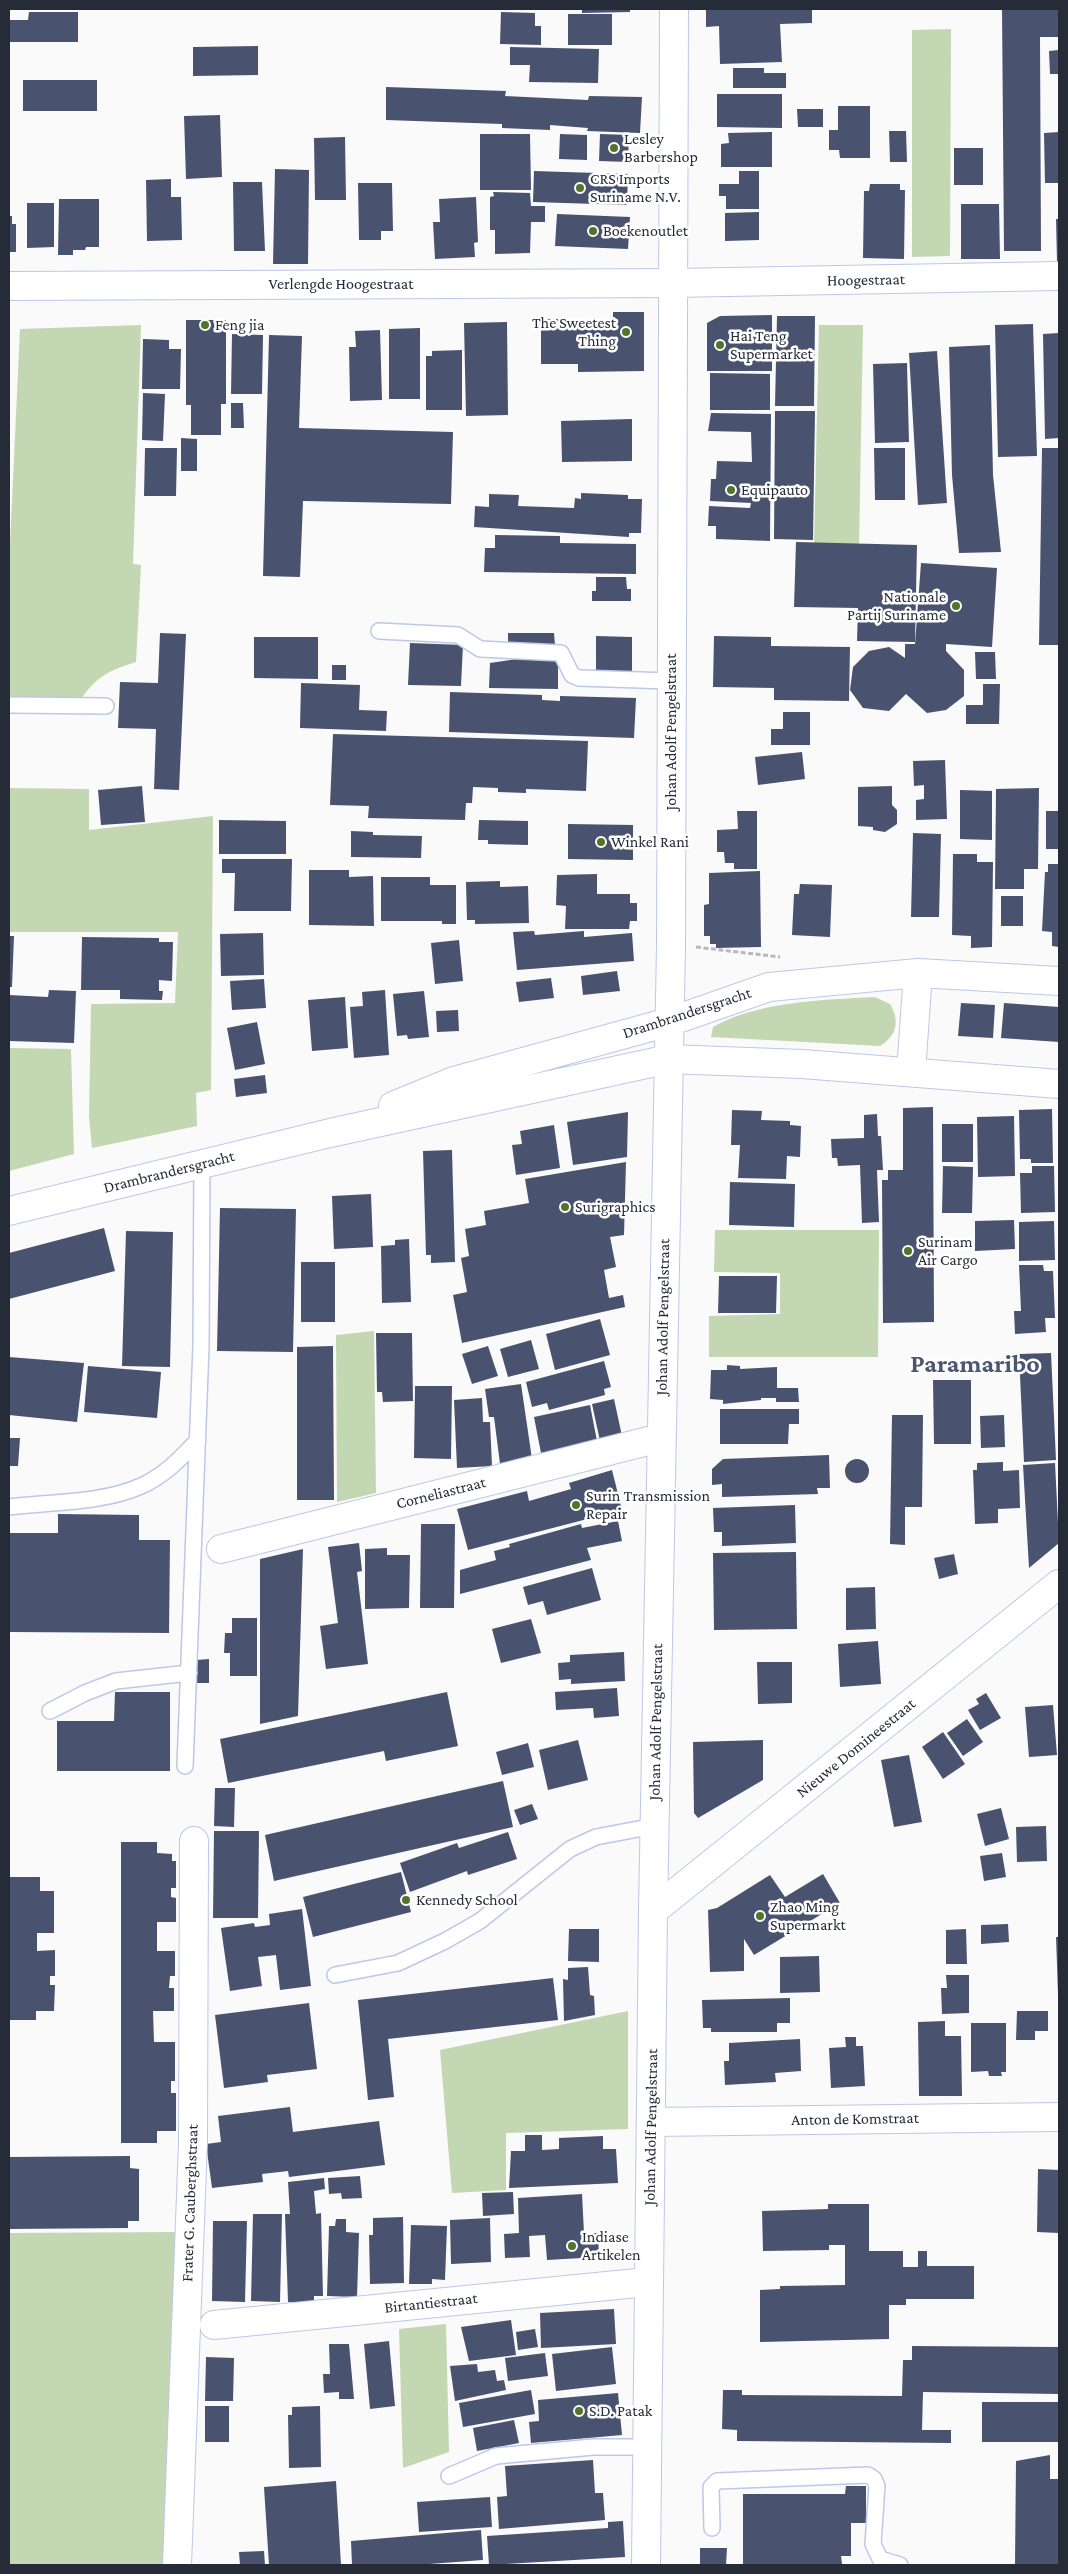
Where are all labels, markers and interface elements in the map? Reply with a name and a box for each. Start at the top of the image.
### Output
place label: Lesley Barbershop [624,129,698,167]
marker: Lesley Barbershop [608,142,620,154]
place label: CRS Imports Suriname N.V. [590,169,681,207]
marker: CRS Imports Suriname N.V. [574,182,586,194]
place label: Boekenoutlet [603,221,688,241]
marker: Boekenoutlet [587,225,599,237]
street label: Hoogestraat [827,270,905,290]
street label: Verlengde Hoogestraat [268,274,414,294]
place label: The Sweetest Thing [532,313,616,351]
place label: Feng jia [215,315,264,335]
marker: Feng jia [199,319,211,331]
marker: The Sweetest Thing [620,326,632,338]
place label: Hai Teng Supermarket [730,326,813,364]
marker: Hai Teng Supermarket [714,339,726,351]
place label: Equipauto [741,480,808,500]
marker: Equipauto [725,484,737,496]
place label: Nationale Partij Suriname [847,587,946,625]
marker: Nationale Partij Suriname [950,600,962,612]
street label: Johan Adolf Pengelstraat [661,654,681,810]
place label: Winkel Rani [611,832,689,852]
marker: Winkel Rani [595,836,607,848]
street label: Drambrandersgracht [620,983,754,1043]
street label: Drambrandersgracht [102,1146,236,1198]
place label: Surigraphics [575,1197,655,1217]
marker: Surigraphics [559,1201,571,1213]
place label: Surinam Air Cargo [918,1232,978,1270]
street label: Johan Adolf Pengelstraat [652,1238,674,1396]
marker: Surinam Air Cargo [902,1245,914,1257]
district label: Paramaribo [910,1348,1040,1380]
street label: Corneliastraat [394,1473,488,1513]
place label: Surin Transmission Repair [586,1486,710,1524]
marker: Surin Transmission Repair [570,1499,582,1511]
street label: Johan Adolf Pengelstraat [645,1643,667,1801]
street label: Nieuwe Domineestraat [793,1694,919,1802]
place label: Kennedy School [416,1890,518,1910]
marker: Kennedy School [400,1894,412,1906]
place label: Zhao Ming Supermarkt [770,1897,846,1935]
marker: Zhao Ming Supermarkt [754,1910,766,1922]
street label: Johan Adolf Pengelstraat [640,2048,662,2206]
street label: Anton de Komstraat [791,2108,919,2130]
street label: Frater G. Cauberghstraat [178,2124,202,2282]
place label: Indiase Artikelen [582,2227,641,2265]
marker: Indiase Artikelen [566,2240,578,2252]
street label: Birtantiestraat [384,2289,478,2317]
place label: S.D. Patak [589,2401,652,2421]
marker: S.D. Patak [573,2405,585,2417]

